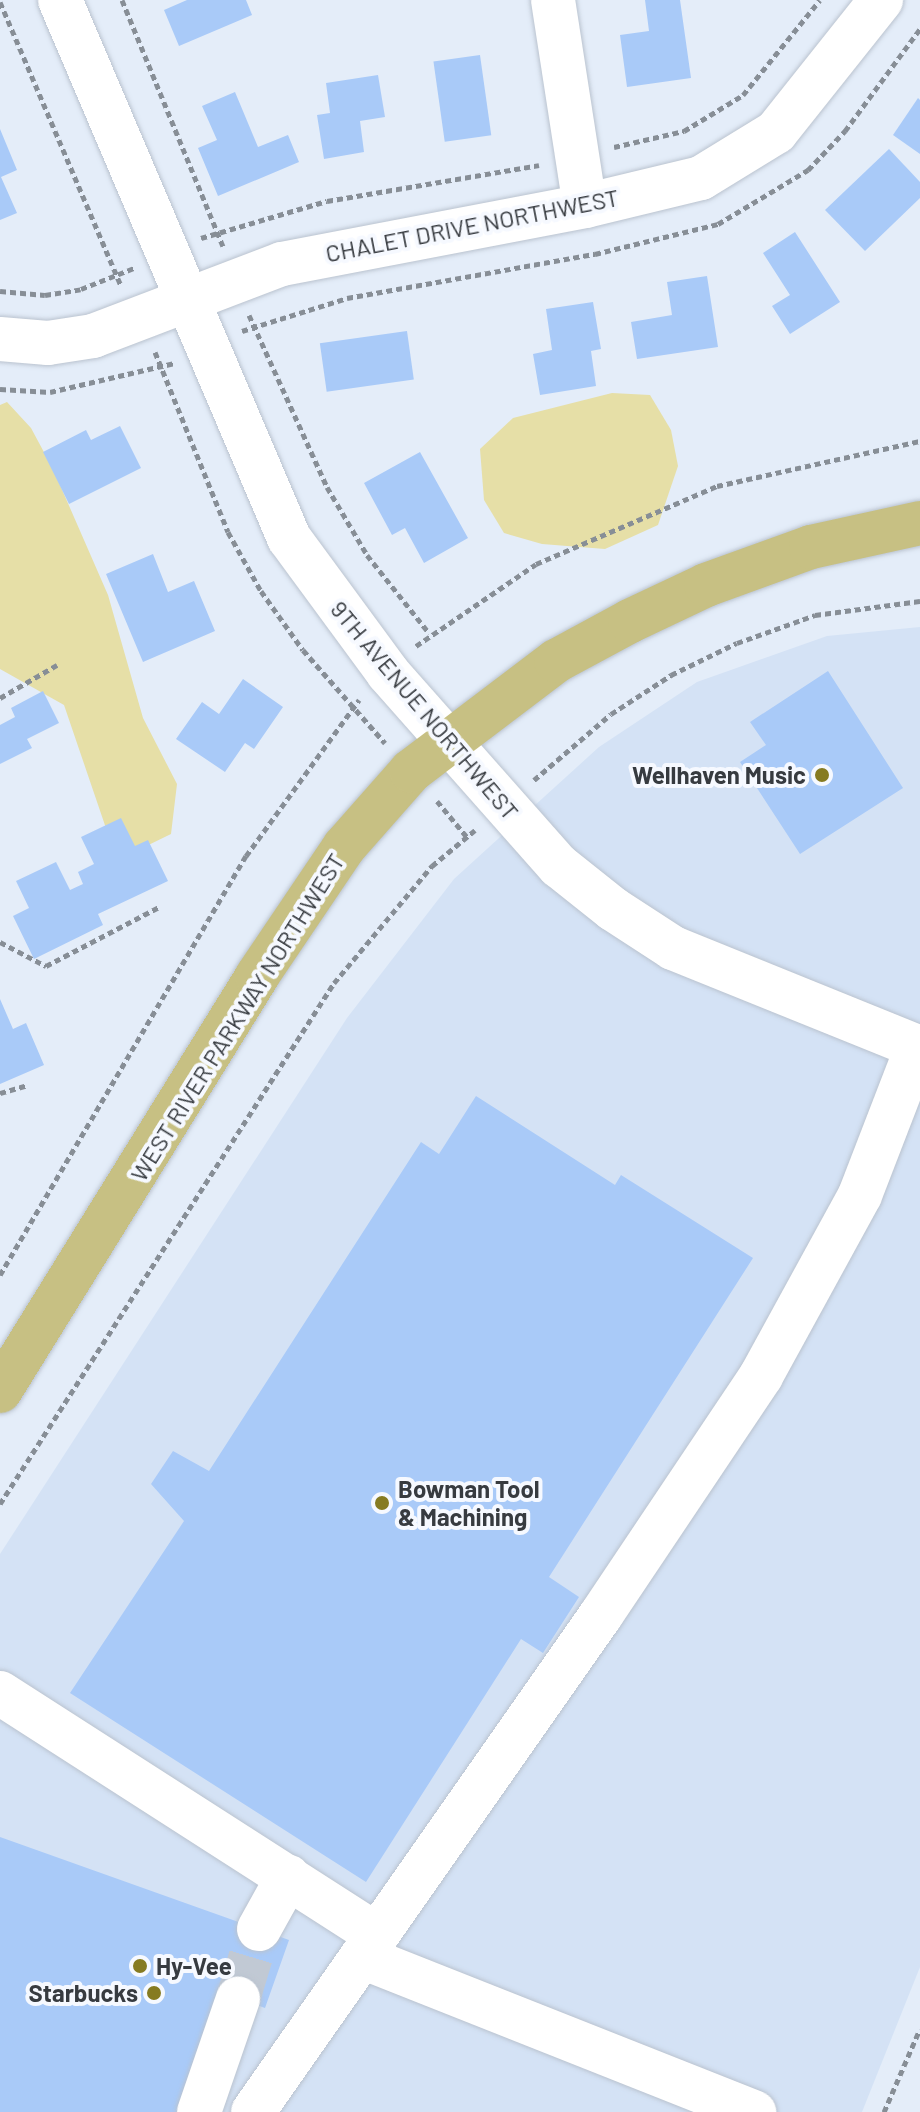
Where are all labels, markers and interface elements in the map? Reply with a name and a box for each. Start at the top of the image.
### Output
street label: CHALET DRIVE NORTHWEST [323,182,621,268]
street label: 9TH AVENUE NORTHWEST [325,595,525,825]
place label: Wellhaven Music [632,761,806,789]
marker: Wellhaven Music [813,766,831,784]
street label: WEST RIVER PARKWAY NORTHWEST [124,848,350,1186]
place label: Bowman Tool & Machining [398,1475,540,1531]
marker: Bowman Tool & Machining [373,1494,391,1512]
place label: Hy-Vee [156,1952,232,1980]
marker: Hy-Vee [131,1957,149,1975]
place label: Starbucks [29,1979,138,2007]
marker: Starbucks [145,1984,163,2002]

